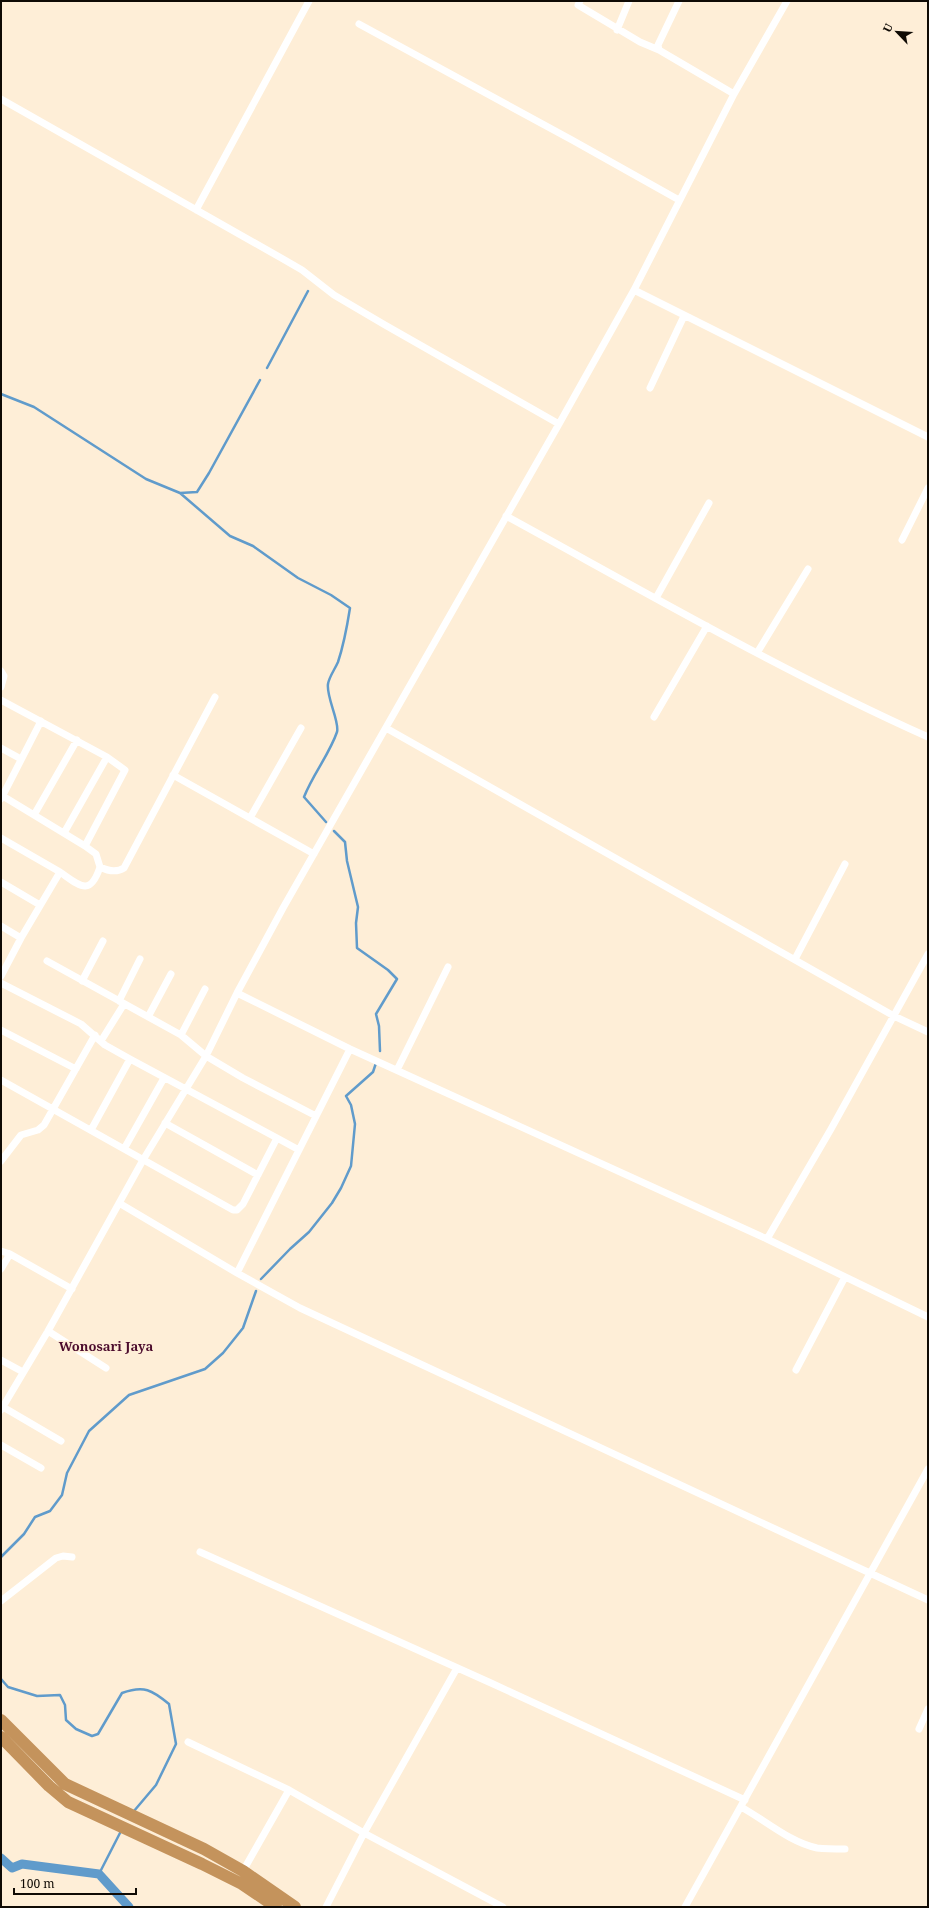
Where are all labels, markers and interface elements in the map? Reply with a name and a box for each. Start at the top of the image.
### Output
north arrow [877,12,917,52]
text: U [879,20,896,34]
district label: Wonosari Jaya [59,1337,153,1355]
scale bar [14,1870,136,1896]
text: 100 m [20,1875,55,1892]

